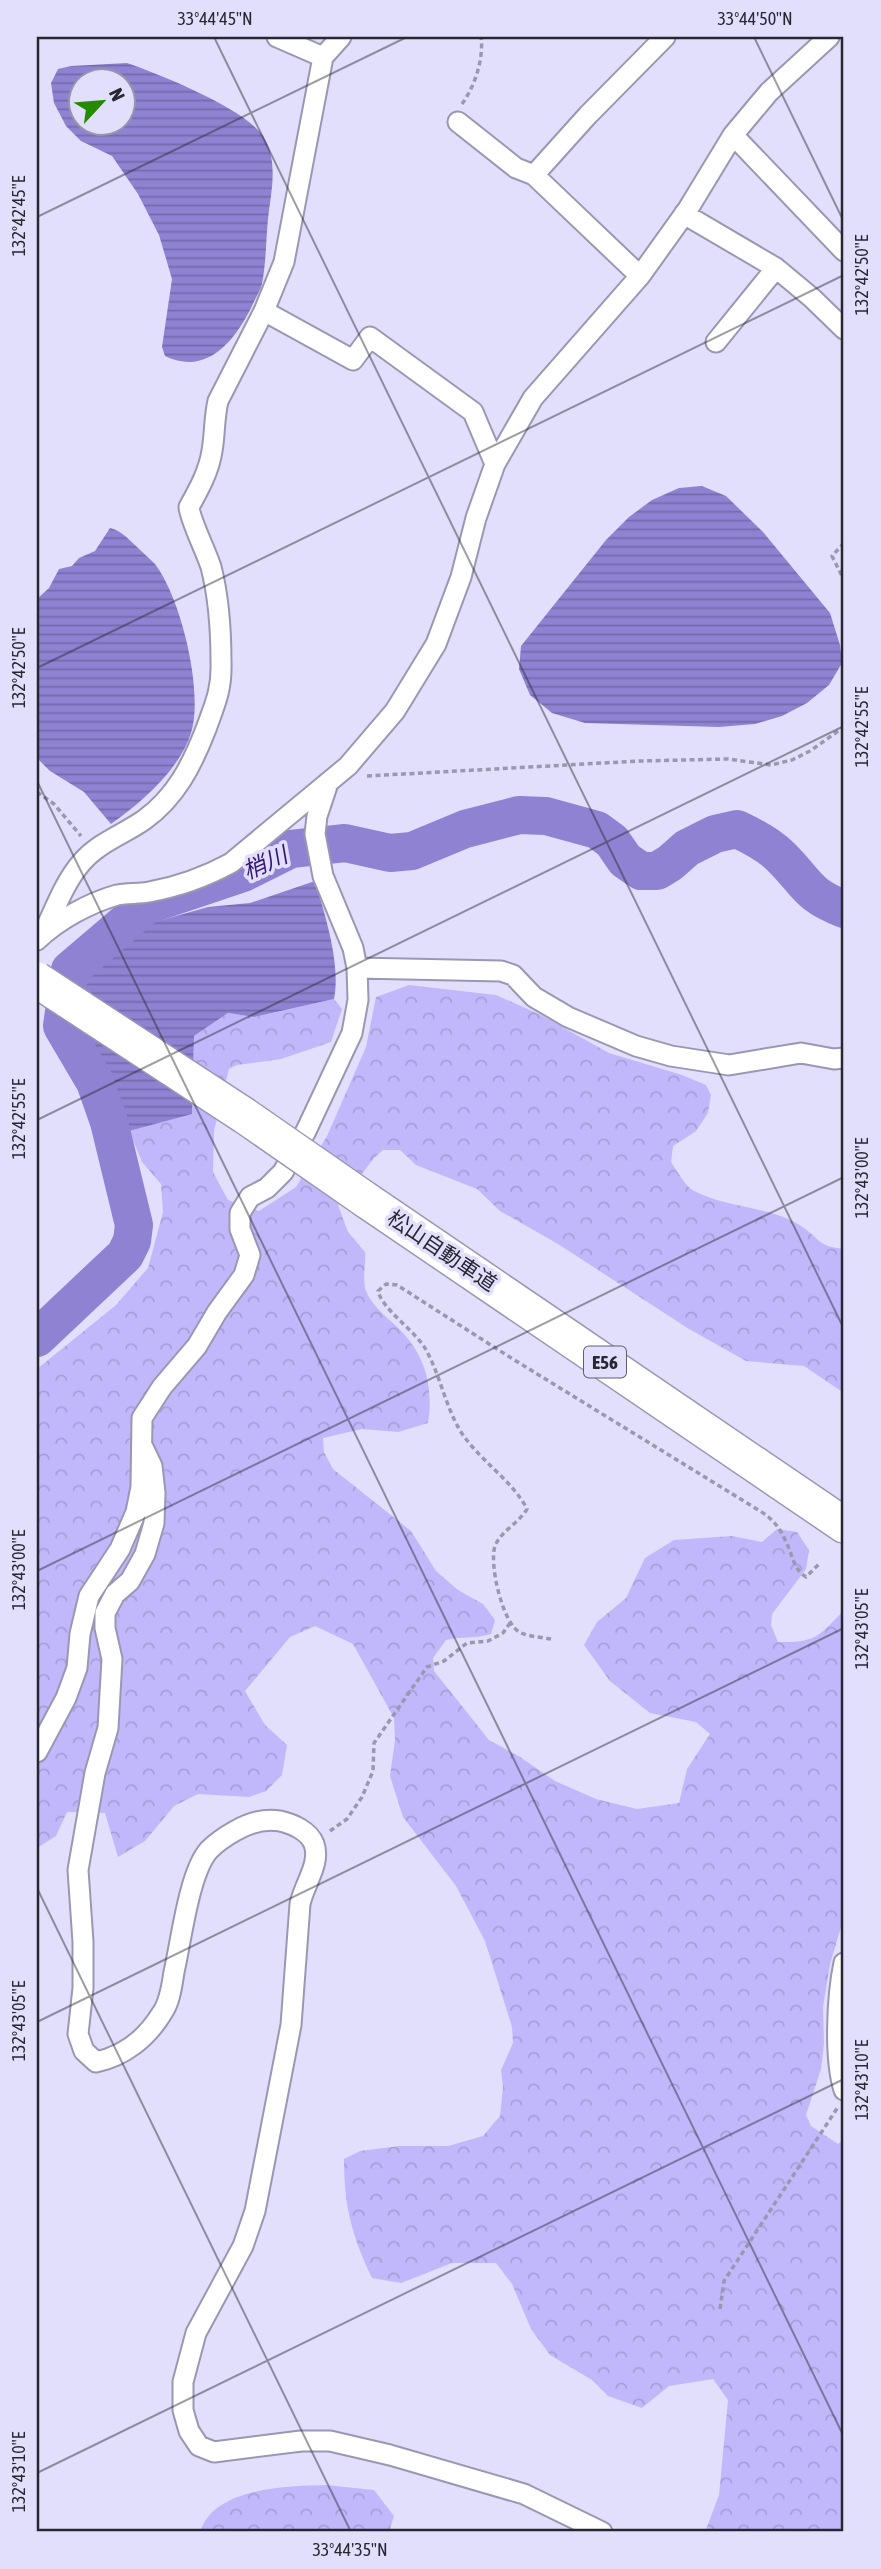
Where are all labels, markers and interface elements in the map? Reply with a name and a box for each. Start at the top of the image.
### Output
text: 33°44'45"N [177,8,253,29]
text: 33°44'50"N [717,8,793,29]
north arrow [66,66,136,136]
text: N [105,85,130,104]
text: 132°42'45"E [8,175,29,256]
text: 132°42'50"E [851,234,872,315]
text: 132°42'50"E [8,627,29,708]
text: 132°42'55"E [851,686,872,767]
water label: 梢川 [239,841,294,884]
text: 132°42'55"E [8,1078,29,1159]
text: 132°43'00"E [851,1137,872,1218]
street label: 松山自動車道 [384,1205,501,1295]
road number: E56 [584,1346,626,1378]
text: 132°43'00"E [8,1529,29,1610]
text: 132°43'05"E [851,1588,872,1669]
text: 132°43'05"E [8,1980,29,2061]
text: 132°43'10"E [851,2039,872,2120]
text: 132°43'10"E [8,2431,29,2512]
text: 33°44'35"N [312,2539,388,2560]

